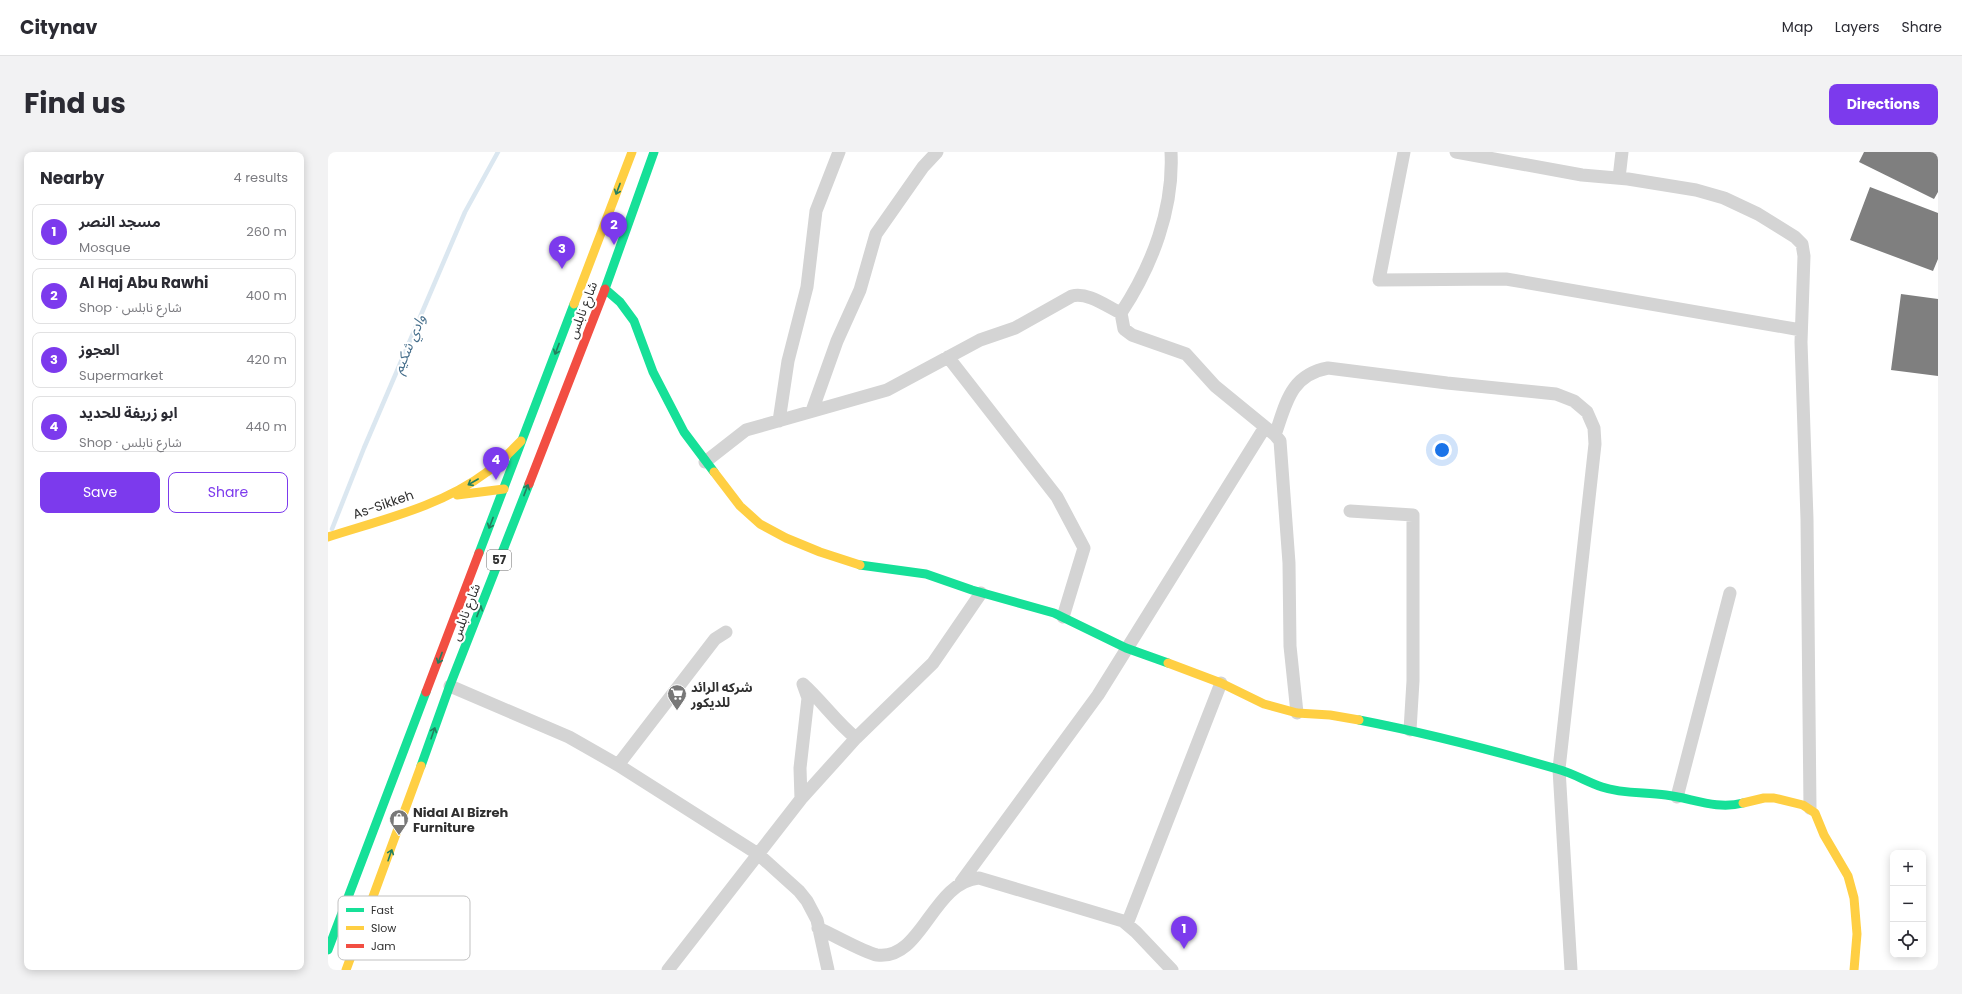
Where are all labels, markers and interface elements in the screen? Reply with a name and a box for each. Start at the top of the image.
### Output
text: Citynav [20,14,97,41]
text: Map [1782,17,1813,37]
text: Layers [1835,17,1879,37]
text: Share [1901,17,1942,37]
text: Find us [24,84,126,123]
button: Directions [1829,84,1938,125]
text: Nearby [40,166,104,190]
text: 4 results [234,168,288,187]
one-way arrow [613,182,621,194]
text: مسجد النصر [79,211,161,232]
pin: 2 [601,212,627,245]
text: 1 [52,222,56,241]
text: 260 m [246,222,287,241]
pin: 3 [549,236,575,269]
text: Mosque [79,238,130,257]
text: Al Haj Abu Rawhi [79,272,208,293]
street label: شارع نابلس [563,279,603,342]
text: 2 [50,286,58,305]
text: 400 m [246,286,287,305]
text: Shop · شارع نابلس [79,298,182,317]
water label: وادي شكيم [387,311,432,378]
text: العجوز [79,339,120,360]
one-way arrow [553,343,561,355]
text: 3 [50,350,58,369]
text: 420 m [246,350,287,369]
text: Supermarket [79,366,163,385]
text: ابو زريفة للحديد [79,402,178,423]
text: 4 [50,417,58,436]
text: 440 m [246,417,287,436]
text: Shop · شارع نابلس [79,433,182,452]
your location [1432,440,1452,460]
pin: 4 [483,447,509,480]
button: Save [40,472,160,513]
button: Share [168,472,288,513]
one-way arrow [467,478,479,486]
one-way arrow [523,484,531,496]
street label: As-Sikkeh [350,485,416,524]
one-way arrow [486,517,494,529]
road number: 57 [487,550,511,570]
street label: شارع نابلس [446,581,486,644]
one-way arrow [476,605,483,617]
one-way arrow [435,651,443,663]
place label: شركه الرائد للديكور [690,678,753,712]
supermarket icon: شركه الرائد للديكور [666,683,688,711]
one-way arrow [430,727,438,739]
place label: Nidal Al Bizreh Furniture [413,803,508,837]
shop icon: Nidal Al Bizreh Furniture [388,808,410,836]
one-way arrow [387,850,395,862]
map controls [1890,850,1926,958]
button: + [1890,850,1926,886]
button: − [1890,886,1926,922]
legend [338,896,470,960]
text: Fast [371,902,394,918]
pin: 1 [1171,916,1197,949]
text: Slow [371,920,396,936]
button: locate [1890,922,1926,958]
text: Jam [371,938,396,954]

